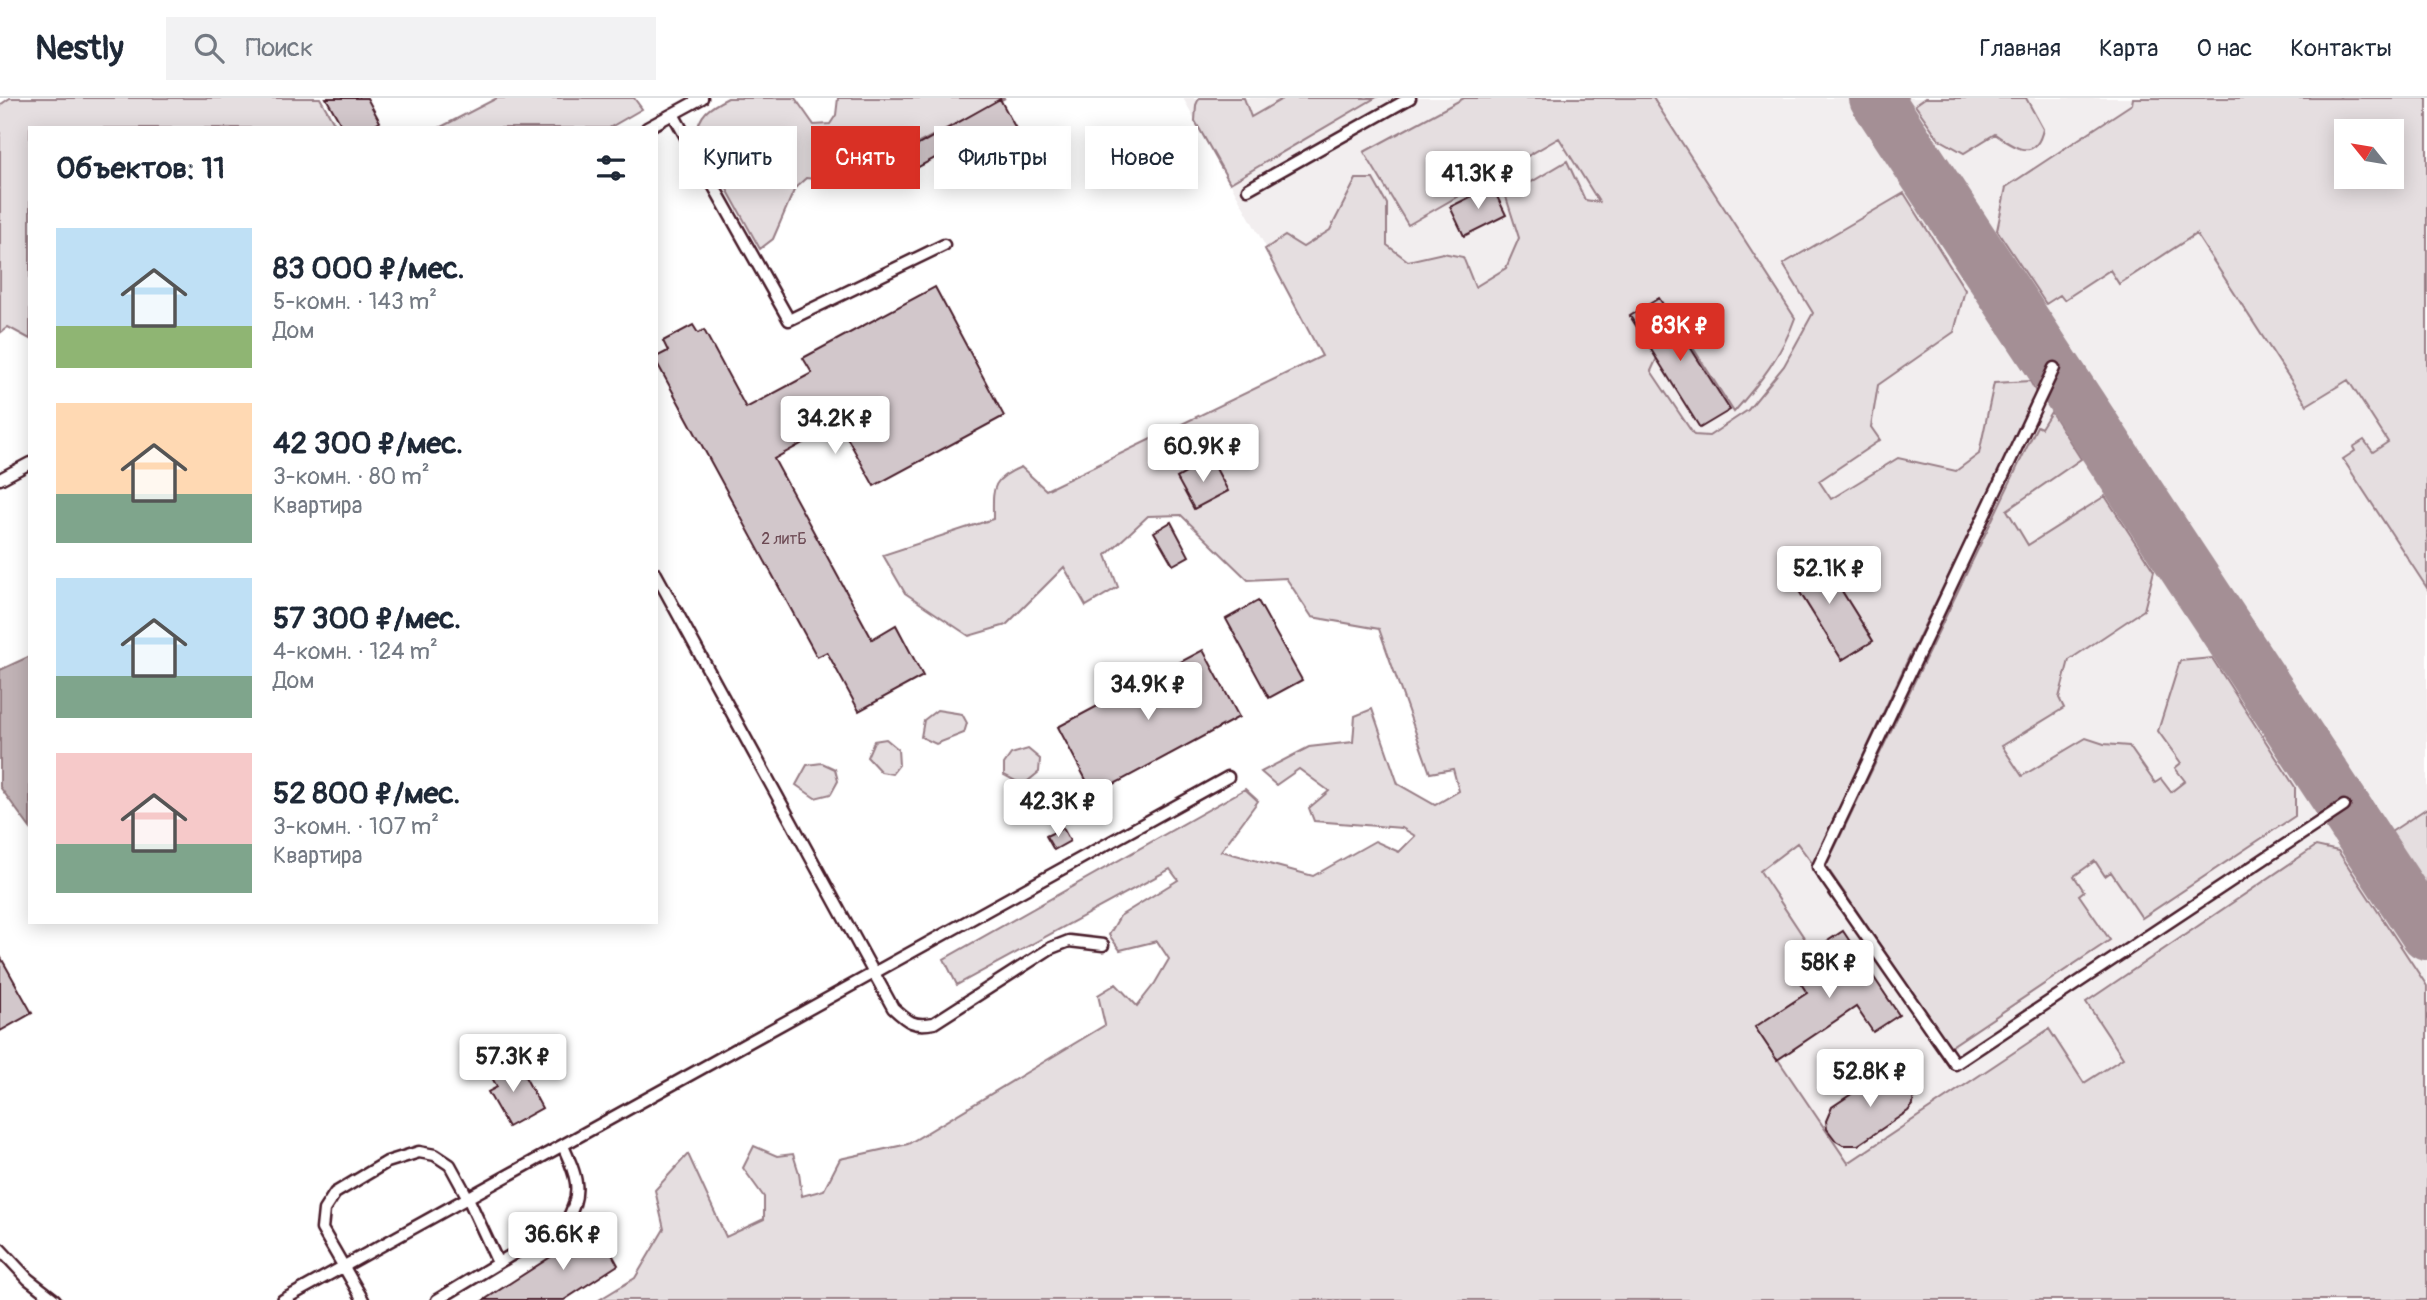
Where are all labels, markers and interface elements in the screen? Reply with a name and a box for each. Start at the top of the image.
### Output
search box [166,17,656,80]
text: Nestly [35,28,124,69]
icon: search [190,29,228,67]
text: Поиск [246,32,313,64]
text: Главная [1980,34,2061,63]
text: Карта [2099,34,2159,63]
text: О нас [2197,34,2252,63]
text: Контакты [2290,34,2392,63]
north arrow [2334,119,2404,189]
map controls [2334,119,2404,189]
chip: Купить [679,126,797,189]
chip: Снять [811,126,920,189]
chip: Фильтры [934,126,1071,189]
chip: Новое [1085,126,1198,189]
icon: filters [592,149,630,187]
text: Объектов: 11 [56,150,225,187]
pin: 41.3K ₽ [1413,152,1543,211]
text: 41.3K ₽ [1442,159,1514,188]
text: 83 000 ₽/мес. [273,250,465,287]
icon: home [112,256,196,340]
text: 5-комн. · 143 m² [273,287,437,316]
pin: 83K ₽ [1631,303,1729,363]
text: 83K ₽ [1651,311,1709,340]
text: Дом [273,316,314,345]
pin: 34.2K ₽ [770,396,900,456]
text: 34.2K ₽ [797,404,873,433]
pin: 60.9K ₽ [1138,424,1268,484]
text: 42 300 ₽/мес. [273,425,463,462]
icon: home [112,431,196,515]
text: 60.9K ₽ [1164,432,1242,461]
text: 3-комн. · 80 m² [273,462,430,491]
text: Квартира [273,491,362,520]
house number: 2 литБ [761,529,807,549]
pin: 52.1K ₽ [1764,546,1894,606]
text: 52.1K ₽ [1793,554,1865,583]
text: 57 300 ₽/мес. [273,600,461,637]
icon: home [112,606,196,690]
text: 4-комн. · 124 m² [273,637,438,666]
pin: 34.9K ₽ [1083,662,1213,722]
text: Дом [273,666,314,695]
text: 34.9K ₽ [1110,670,1186,699]
text: 52 800 ₽/мес. [273,775,460,812]
pin: 42.3K ₽ [993,780,1123,839]
icon: home [112,781,196,865]
text: 42.3K ₽ [1020,787,1096,816]
text: 3-комн. · 107 m² [273,812,439,841]
text: Квартира [273,841,362,870]
pin: 58K ₽ [1780,940,1878,1000]
text: 58K ₽ [1801,948,1857,977]
pin: 57.3K ₽ [448,1034,578,1094]
text: 57.3K ₽ [475,1042,551,1071]
pin: 52.8K ₽ [1805,1049,1935,1109]
text: 52.8K ₽ [1833,1057,1907,1086]
pin: 36.6K ₽ [498,1212,628,1272]
text: 36.6K ₽ [524,1220,602,1249]

